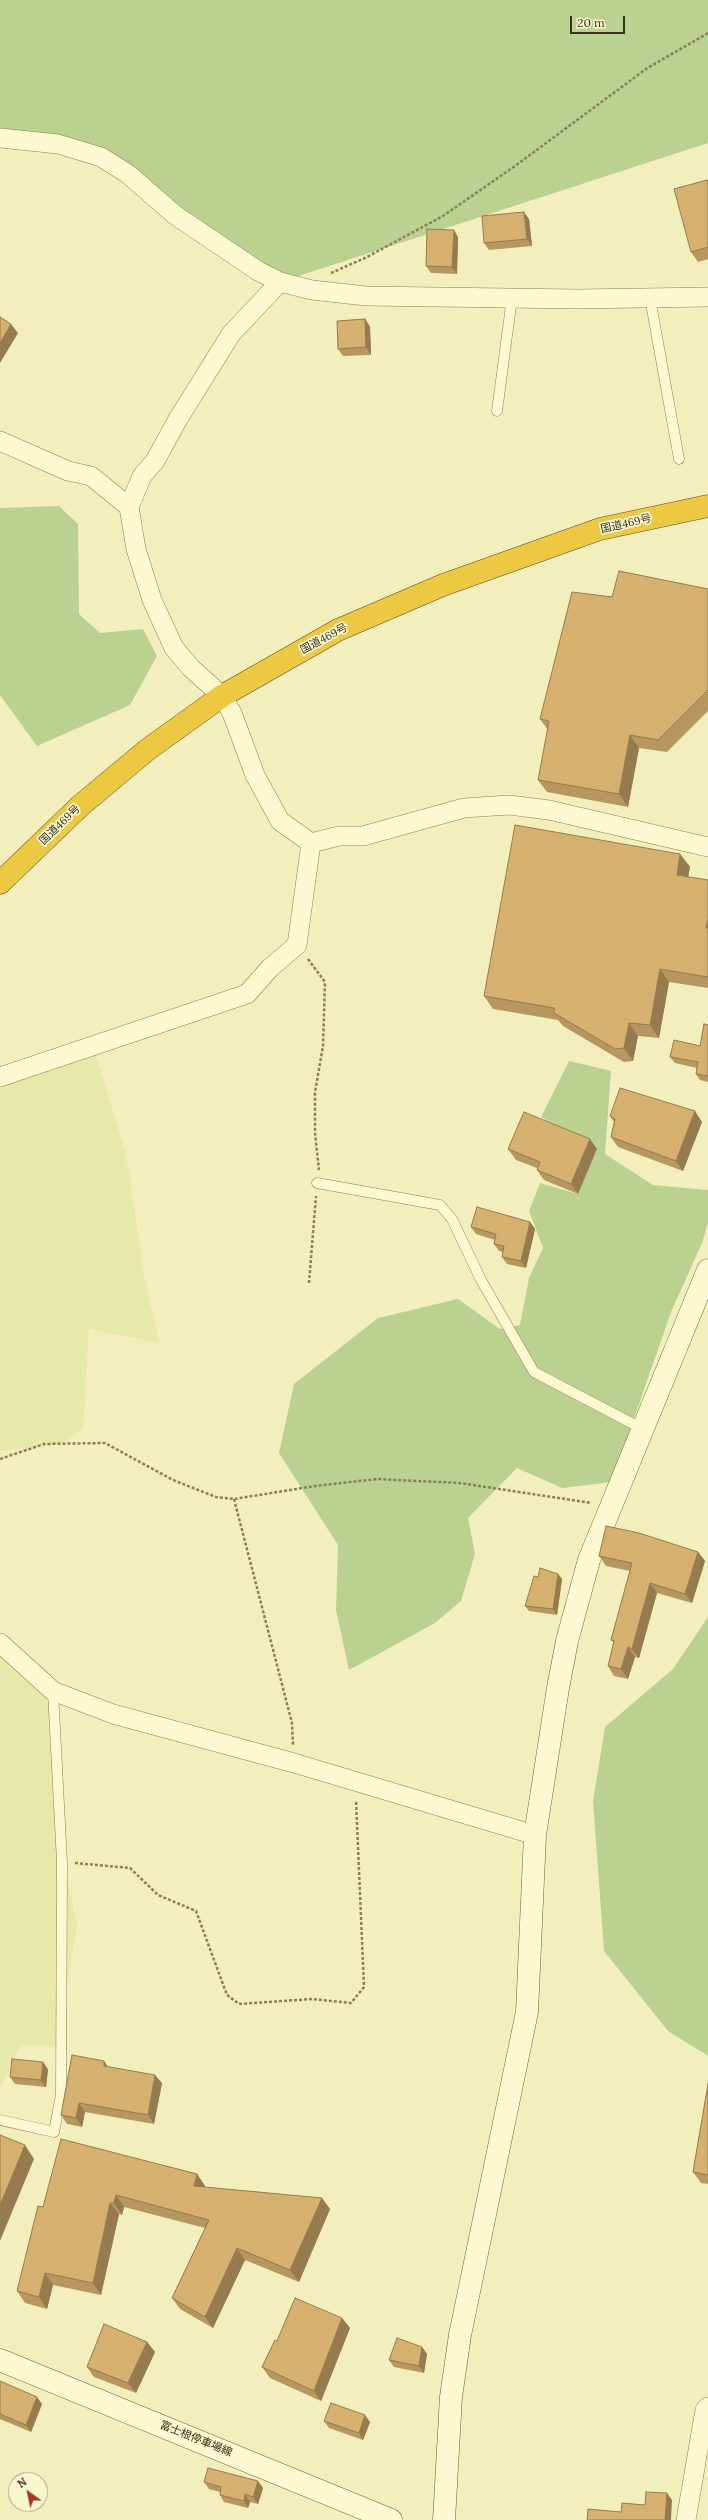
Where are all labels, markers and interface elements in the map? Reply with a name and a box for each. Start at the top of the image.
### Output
scale bar [572,8,627,34]
text: 20 m [577,15,605,30]
street label: 国道469号 [599,512,653,536]
street label: 国道469号 [298,621,350,657]
street label: 国道469号 [37,802,83,848]
street label: 富士根停車場線 [158,2418,234,2460]
north arrow [8,2472,48,2512]
text: N [15,2475,29,2491]

